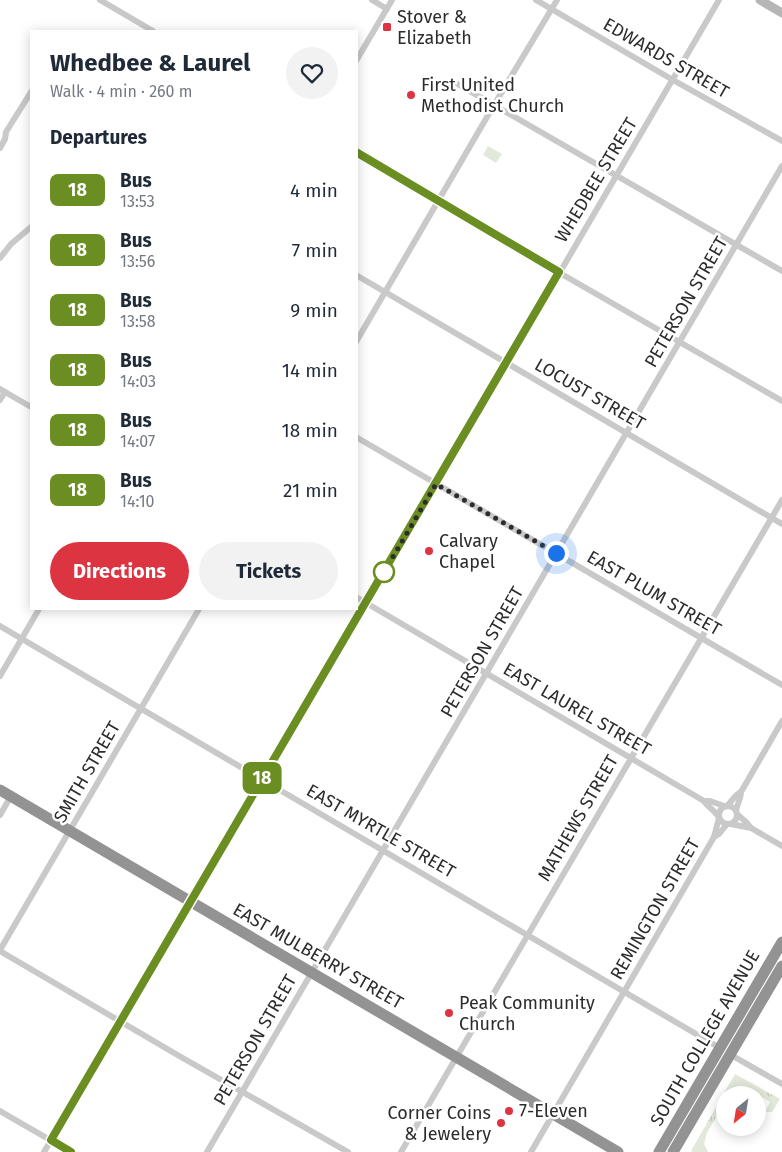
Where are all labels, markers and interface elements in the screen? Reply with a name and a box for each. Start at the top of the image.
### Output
place label: Stover & Elizabeth [397,6,472,49]
street label: EDWARDS STREET [599,13,733,103]
marker: Stover & Elizabeth [381,21,393,33]
button: heart [286,47,338,99]
text: Whedbee & Laurel [50,49,251,77]
place label: First United Methodist Church [421,74,564,117]
text: Walk · 4 min · 260 m [50,82,192,101]
marker: First United Methodist Church [405,89,417,101]
street label: WHEDBEE STREET [550,113,642,246]
text: Departures [50,126,147,149]
text: Bus [120,169,152,192]
text: 18 [68,179,87,201]
text: 4 min [290,179,338,202]
text: 13:53 [120,192,155,211]
text: Bus [120,229,152,252]
street label: PETERSON STREET [640,232,733,371]
text: 18 [68,239,87,261]
text: 7 min [292,239,338,262]
text: 13:56 [120,252,155,271]
text: Bus [120,289,152,312]
text: 18 [68,299,87,321]
text: 9 min [290,299,338,322]
text: 13:58 [120,312,156,331]
text: Bus [120,349,152,372]
street label: LOCUST STREET [531,353,650,435]
text: 18 [68,359,87,381]
text: 14 min [282,359,338,382]
text: 14:03 [120,372,156,391]
text: Bus [120,409,152,432]
text: 18 [68,419,87,441]
text: 18 min [281,419,338,442]
text: 14:07 [120,432,155,451]
text: Bus [120,469,152,492]
text: 18 [68,479,87,501]
text: 21 min [283,479,338,502]
text: 14:10 [120,492,155,511]
place label: Calvary Chapel [439,530,498,573]
your location [544,541,569,566]
button: Directions [50,542,189,600]
button: Tickets [199,542,338,600]
marker: Calvary Chapel [423,545,435,557]
street label: EAST PLUM STREET [583,546,726,641]
unlabelled marker [373,561,395,583]
street label: PETERSON STREET [436,582,529,721]
street label: EAST LAUREL STREET [499,658,655,761]
street label: SMITH STREET [49,717,125,827]
street label: MATHEWS STREET [533,750,623,885]
line badge: 18 [240,762,284,794]
text: 18 [253,767,271,789]
street label: EAST MYRTLE STREET [303,779,460,883]
street label: REMINGTON STREET [606,834,705,984]
street label: EAST MULBERRY STREET [229,898,408,1014]
street label: SOUTH COLLEGE AVENUE [646,946,764,1130]
street label: PETERSON STREET [209,970,302,1109]
place label: Peak Community Church [459,992,595,1035]
marker: Peak Community Church [443,1007,455,1019]
north arrow [716,1086,766,1136]
map controls [716,1086,766,1136]
place label: 7-Eleven [519,1100,588,1122]
place label: Corner Coins & Jewelery [387,1102,491,1145]
marker: 7-Eleven [503,1105,515,1117]
marker: Corner Coins & Jewelery [495,1117,507,1129]

